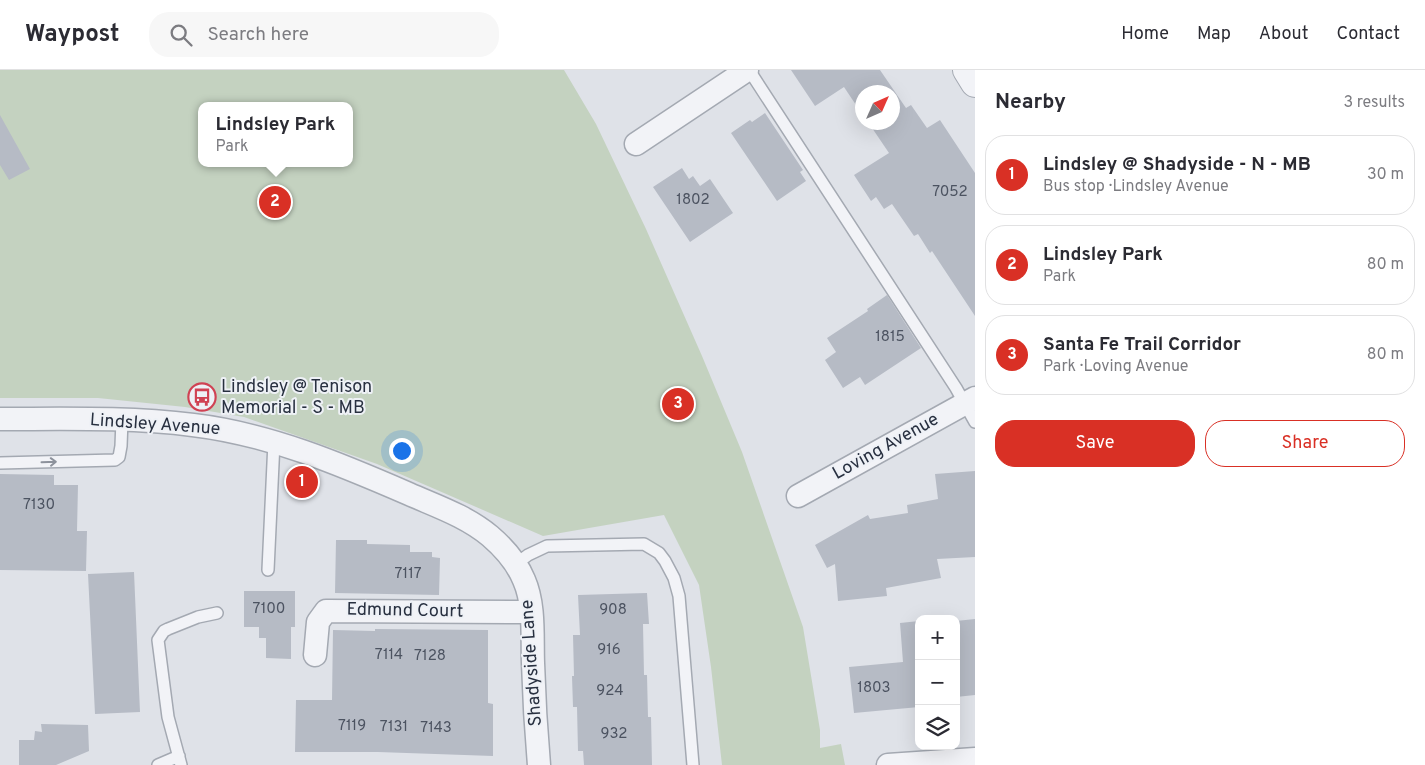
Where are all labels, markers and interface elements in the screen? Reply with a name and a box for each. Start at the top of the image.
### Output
search box [149,12,499,57]
text: Waypost [25,20,119,50]
icon: search [167,21,195,49]
text: Search here [207,23,309,47]
text: Home [1121,23,1169,46]
text: Map [1197,23,1231,46]
text: About [1259,23,1308,46]
text: Contact [1336,23,1400,46]
north arrow [855,85,900,130]
text: Nearby [995,89,1066,116]
text: 3 results [1343,93,1405,113]
popup [198,102,353,167]
text: Lindsley Park [216,113,335,137]
text: Park [216,137,249,157]
text: Lindsley @ Shadyside - N - MB [1043,153,1311,177]
text: 1 [1009,165,1015,185]
text: 30 m [1367,165,1404,185]
text: Bus stop · Lindsley Avenue [1043,177,1229,197]
pin: 2 [259,183,291,221]
house number: 7052 [932,183,968,202]
house number: 1802 [676,191,710,210]
text: Lindsley Park [1043,243,1163,267]
text: 2 [1007,255,1017,275]
text: 80 m [1367,255,1404,275]
text: Park [1043,267,1076,287]
house number: 1815 [875,328,905,347]
text: Santa Fe Trail Corridor [1043,333,1241,357]
text: 3 [1007,345,1017,365]
text: 80 m [1367,345,1404,365]
text: Park · Loving Avenue [1043,357,1188,377]
place label: Lindsley @ Tenison Memorial - S - MB [221,376,372,420]
bus stop icon: Lindsley @ Tenison Memorial - S - MB [187,382,217,412]
pin: 3 [662,385,694,423]
street label: Loving Avenue [829,408,943,486]
street label: Lindsley Avenue [89,409,221,441]
button: Save [995,420,1195,467]
button: Share [1205,420,1405,467]
your location [389,438,415,464]
one-way arrow [40,457,56,466]
pin: 1 [286,463,318,501]
house number: 7130 [23,496,55,515]
house number: 7117 [394,565,422,584]
street label: Edmund Court [346,598,464,624]
street label: Shadyside Lane [516,599,548,727]
house number: 7100 [253,600,285,619]
house number: 908 [599,601,627,620]
map controls [915,615,960,750]
button: + [915,615,960,660]
house number: 916 [597,641,621,660]
house number: 7114 [375,646,403,665]
house number: 7128 [414,647,446,666]
button: − [915,660,960,705]
house number: 1803 [857,679,891,698]
house number: 924 [596,682,624,701]
button: layers [915,705,960,750]
house number: 7119 [338,717,366,736]
house number: 7131 [380,718,408,737]
house number: 7143 [420,719,452,738]
house number: 932 [601,725,627,744]

